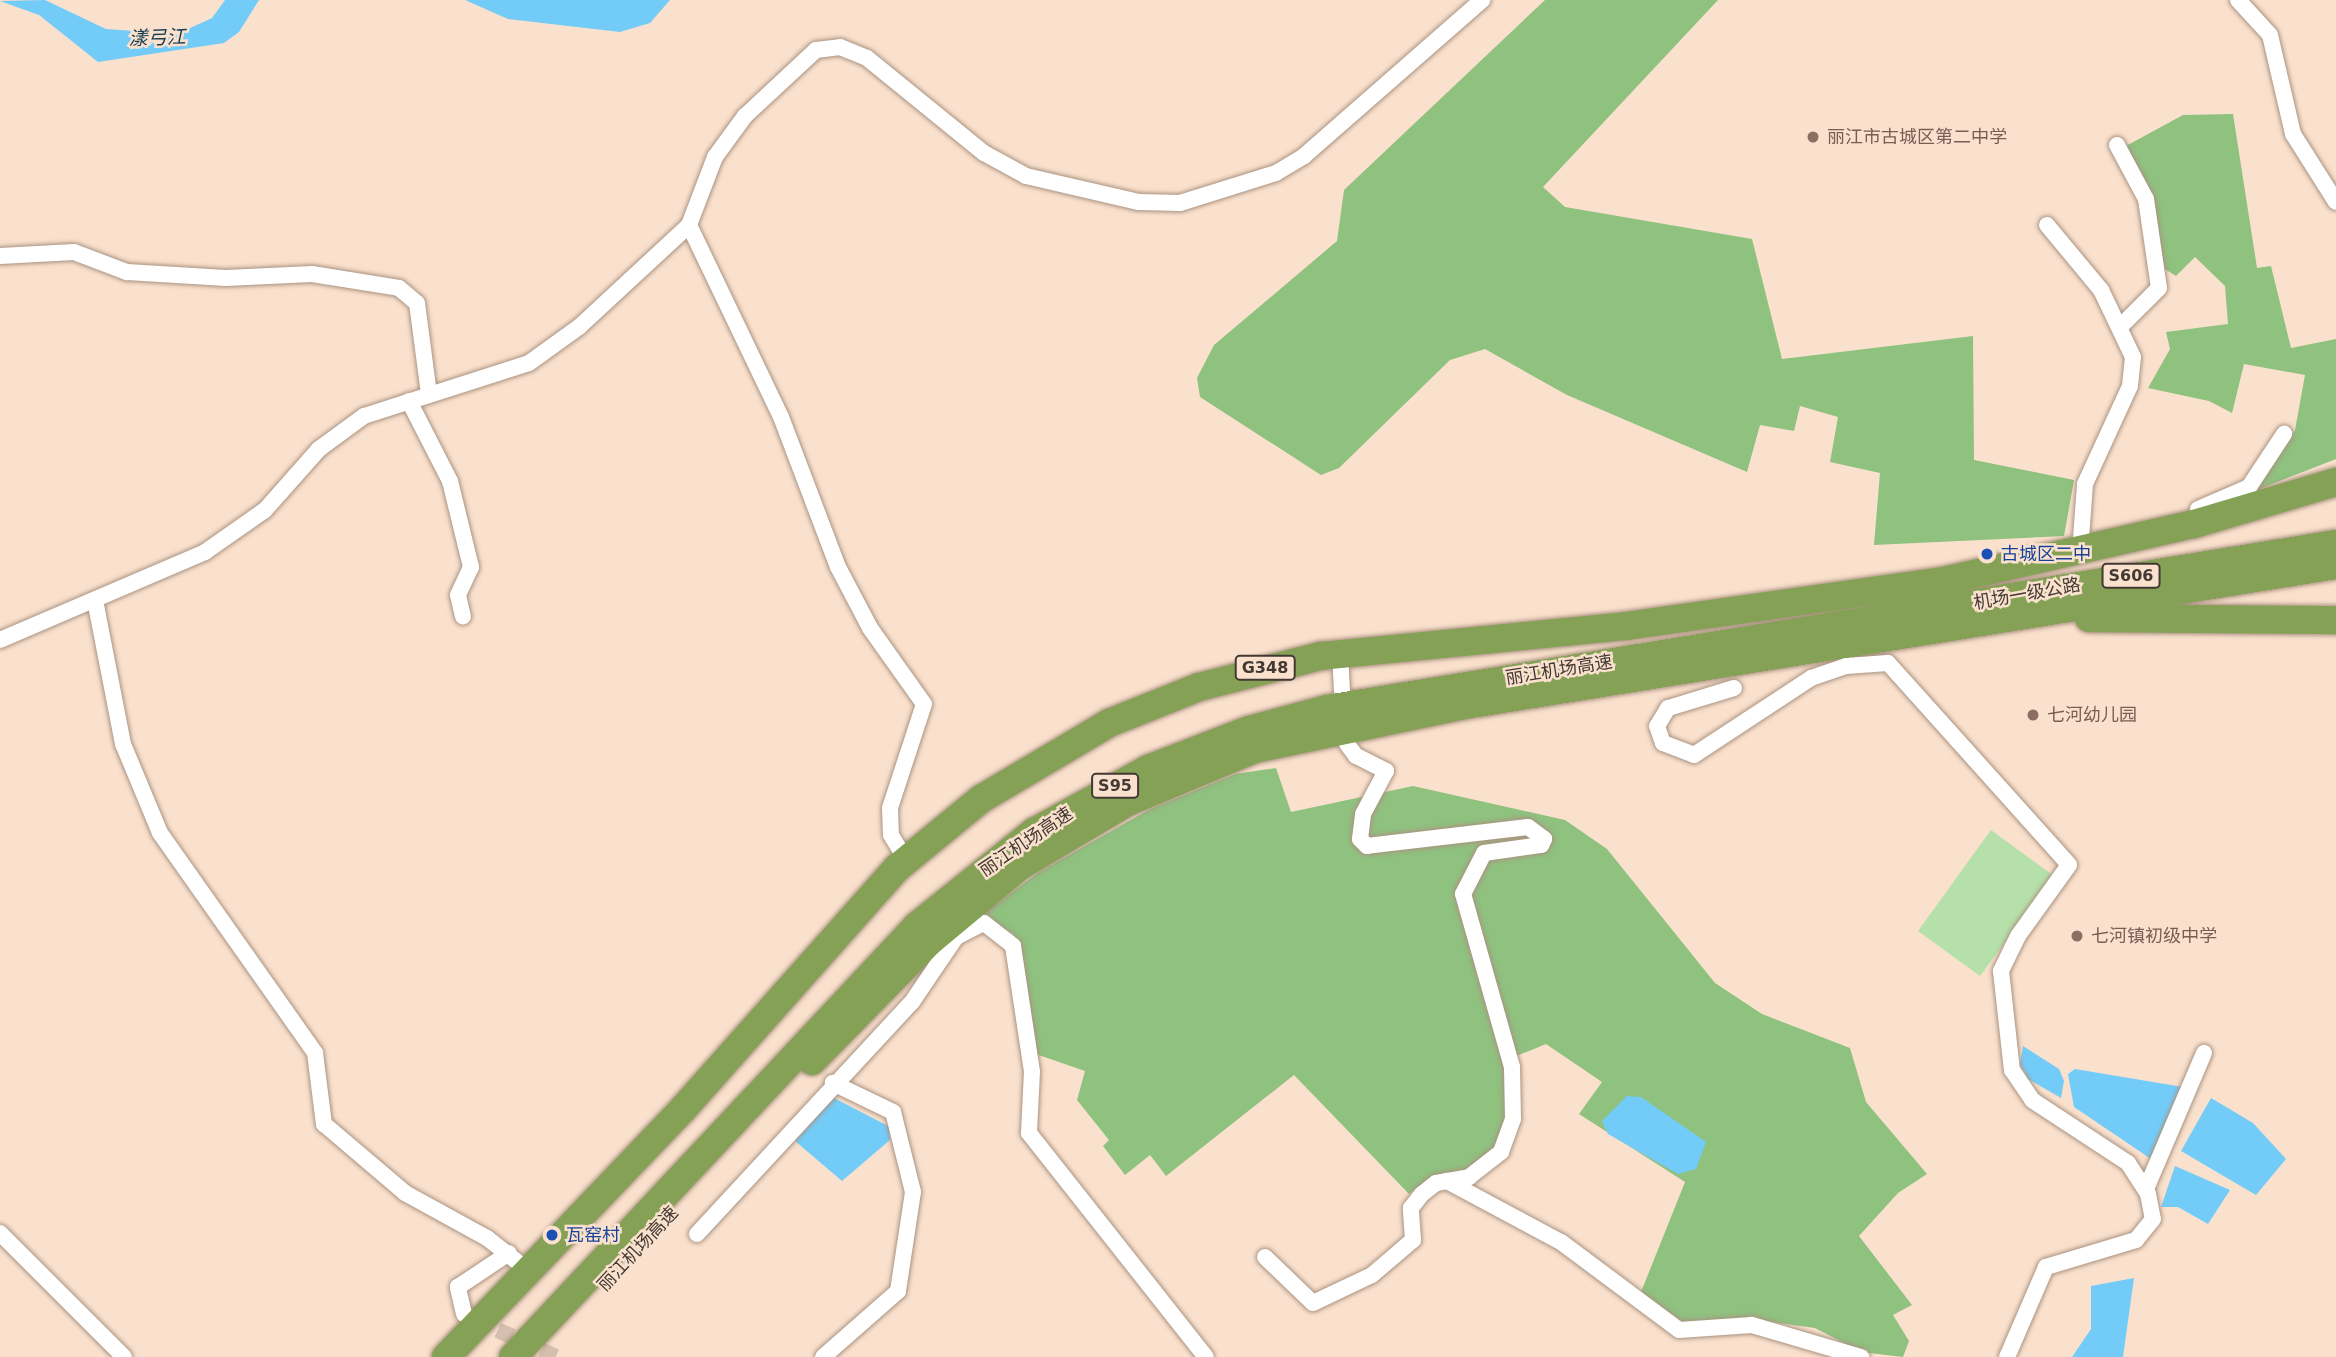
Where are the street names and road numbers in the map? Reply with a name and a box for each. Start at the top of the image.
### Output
road number: S606 [2101,564,2161,589]
street label: 机场一级公路 [1972,574,2082,614]
street label: 丽江机场高速 [1504,651,1614,689]
road number: G348 [1234,656,1296,680]
road number: S95 [1090,774,1140,799]
street label: 丽江机场高速 [975,803,1077,881]
street label: 丽江机场高速 [593,1202,683,1296]

